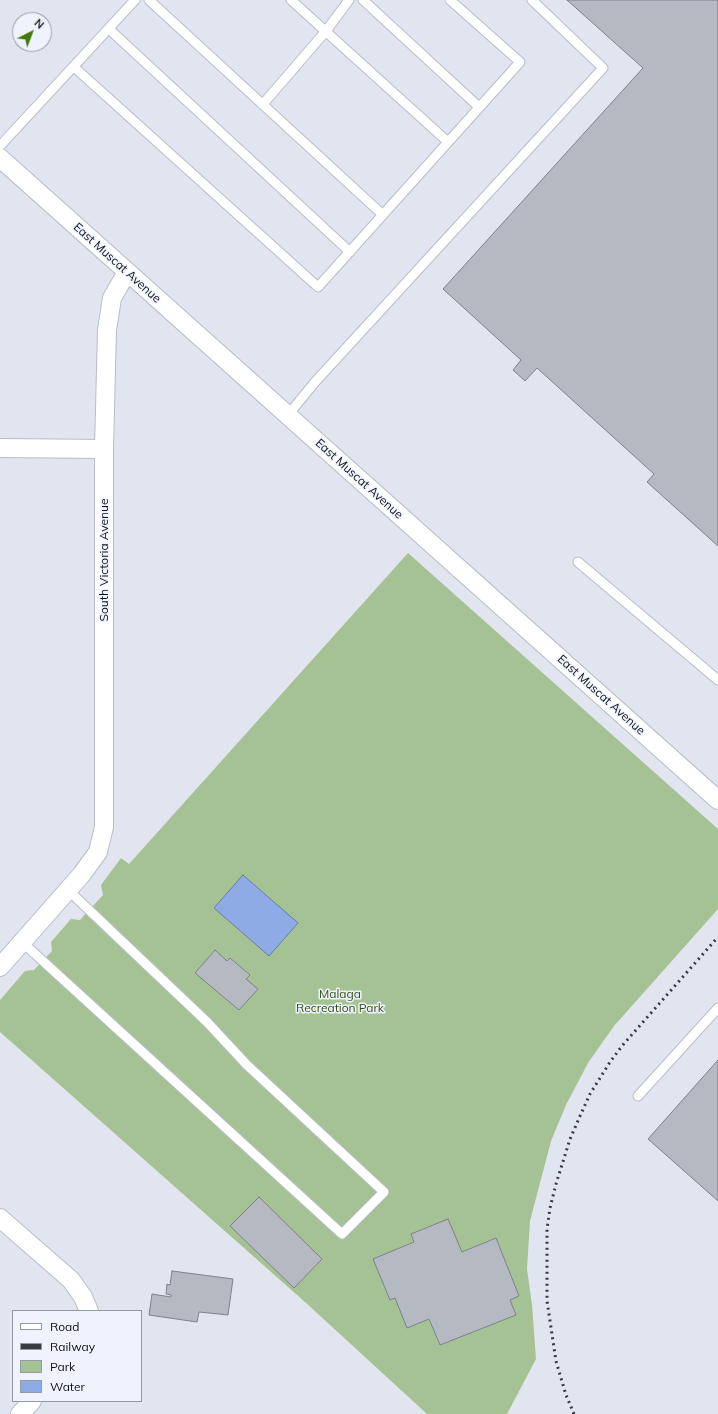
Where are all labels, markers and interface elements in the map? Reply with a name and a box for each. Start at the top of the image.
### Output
north arrow [12,12,52,52]
text: N [32,16,47,32]
street label: East Muscat Avenue [70,220,164,306]
street label: East Muscat Avenue [312,436,406,522]
street label: South Victoria Avenue [97,498,111,622]
street label: East Muscat Avenue [554,652,648,738]
park label: Malaga Recreation Park [296,987,384,1015]
legend [12,1310,142,1402]
text: Road [50,1319,79,1334]
text: Railway [50,1339,95,1354]
text: Park [50,1359,75,1374]
text: Water [50,1379,85,1394]

